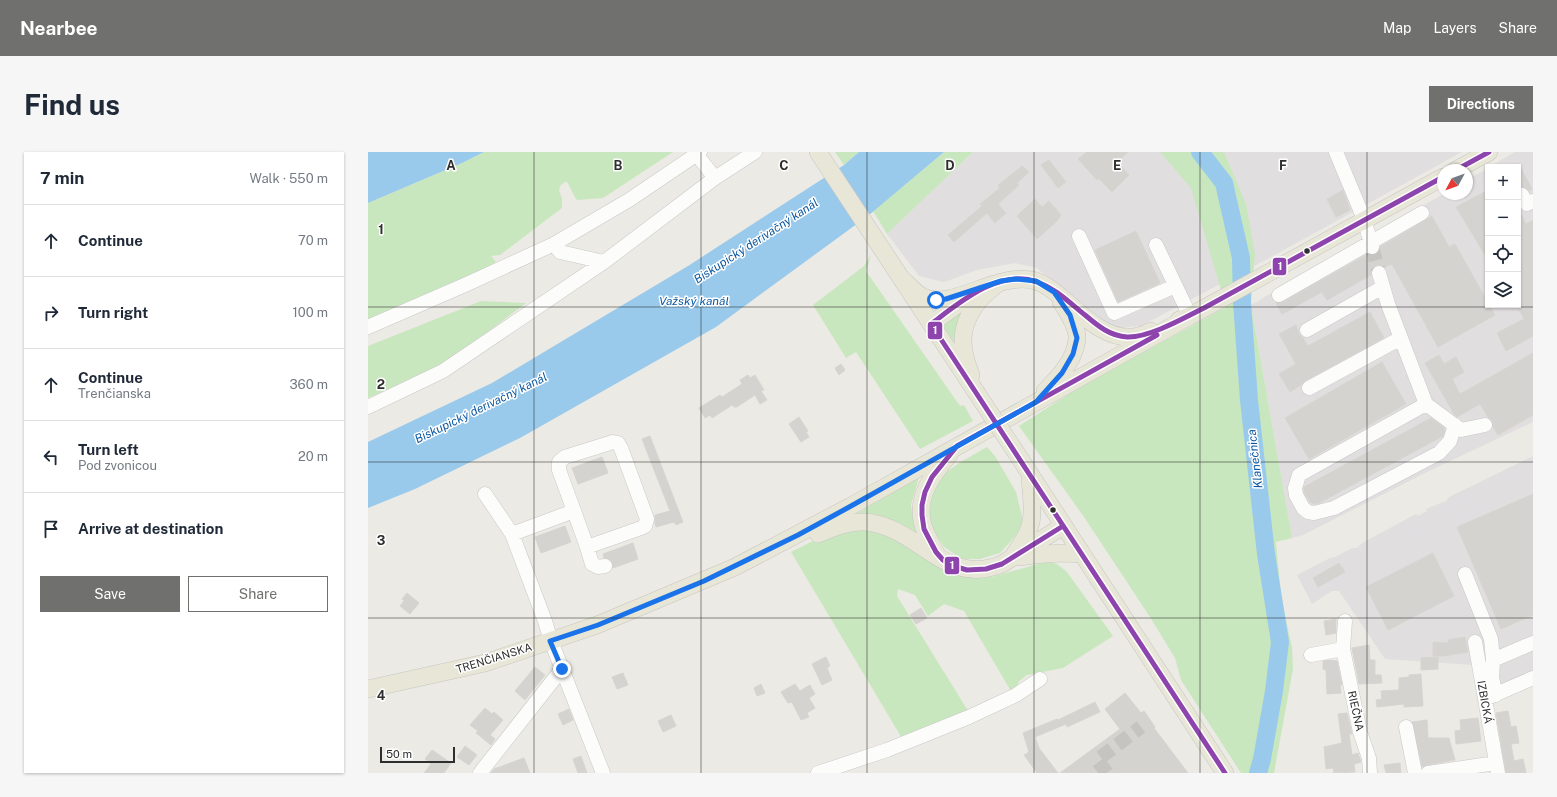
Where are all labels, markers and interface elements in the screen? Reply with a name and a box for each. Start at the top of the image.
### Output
text: Nearbee [20,17,98,39]
text: Map [1383,20,1411,36]
text: Layers [1433,20,1477,36]
text: Share [1499,20,1537,36]
button: Directions [1429,86,1533,122]
text: Find us [24,88,120,121]
text: A [446,158,456,173]
text: B [614,158,623,173]
text: C [779,158,789,173]
text: D [945,158,955,173]
text: E [1113,158,1121,173]
text: F [1279,158,1287,173]
north arrow [1437,164,1473,200]
map controls [1485,164,1521,308]
button: + [1485,164,1521,200]
text: 7 min [40,168,84,188]
text: Walk · 550 m [250,171,328,186]
water label: Biskupický derivačný kanál [691,196,821,286]
button: − [1485,200,1521,236]
text: 1 [378,222,384,237]
icon: ahead [40,230,62,252]
text: Continue [78,232,143,249]
text: 70 m [298,233,328,248]
button: locate [1485,236,1521,272]
unlabelled marker [1302,246,1312,256]
line badge: 1 [1272,257,1287,276]
text: 1 [1278,260,1282,272]
button: layers [1485,272,1521,308]
route start [927,291,945,309]
water label: Važský kanál [659,294,729,308]
icon: right [40,302,62,324]
text: Turn right [78,304,148,321]
text: 100 m [292,305,328,320]
line badge: 1 [927,321,943,340]
text: 1 [933,324,937,336]
text: Continue [78,369,143,386]
water label: Biskupický derivačný kanál [413,370,549,446]
icon: ahead [40,374,62,396]
text: 360 m [290,377,328,392]
text: 2 [377,377,385,392]
text: Trenčianska [78,386,151,401]
water label: Klanečnica [1244,429,1266,489]
text: Turn left [78,441,139,458]
icon: left [40,446,62,468]
text: 20 m [298,449,328,464]
text: Pod zvonicou [78,458,157,473]
unlabelled marker [1048,505,1058,515]
icon: arrive [40,518,62,540]
text: Arrive at destination [78,520,223,537]
text: 3 [377,533,386,548]
line badge: 1 [944,556,960,575]
text: 1 [950,559,954,571]
button: Save [40,576,180,612]
button: Share [188,576,328,612]
street label: TRENČIANSKA [454,640,534,675]
route end [553,660,571,678]
street label: IZBICKÁ [1475,679,1496,725]
text: 4 [377,688,386,703]
street label: RIEČNA [1346,689,1367,733]
scale bar [380,745,455,764]
text: 50 m [386,748,412,760]

